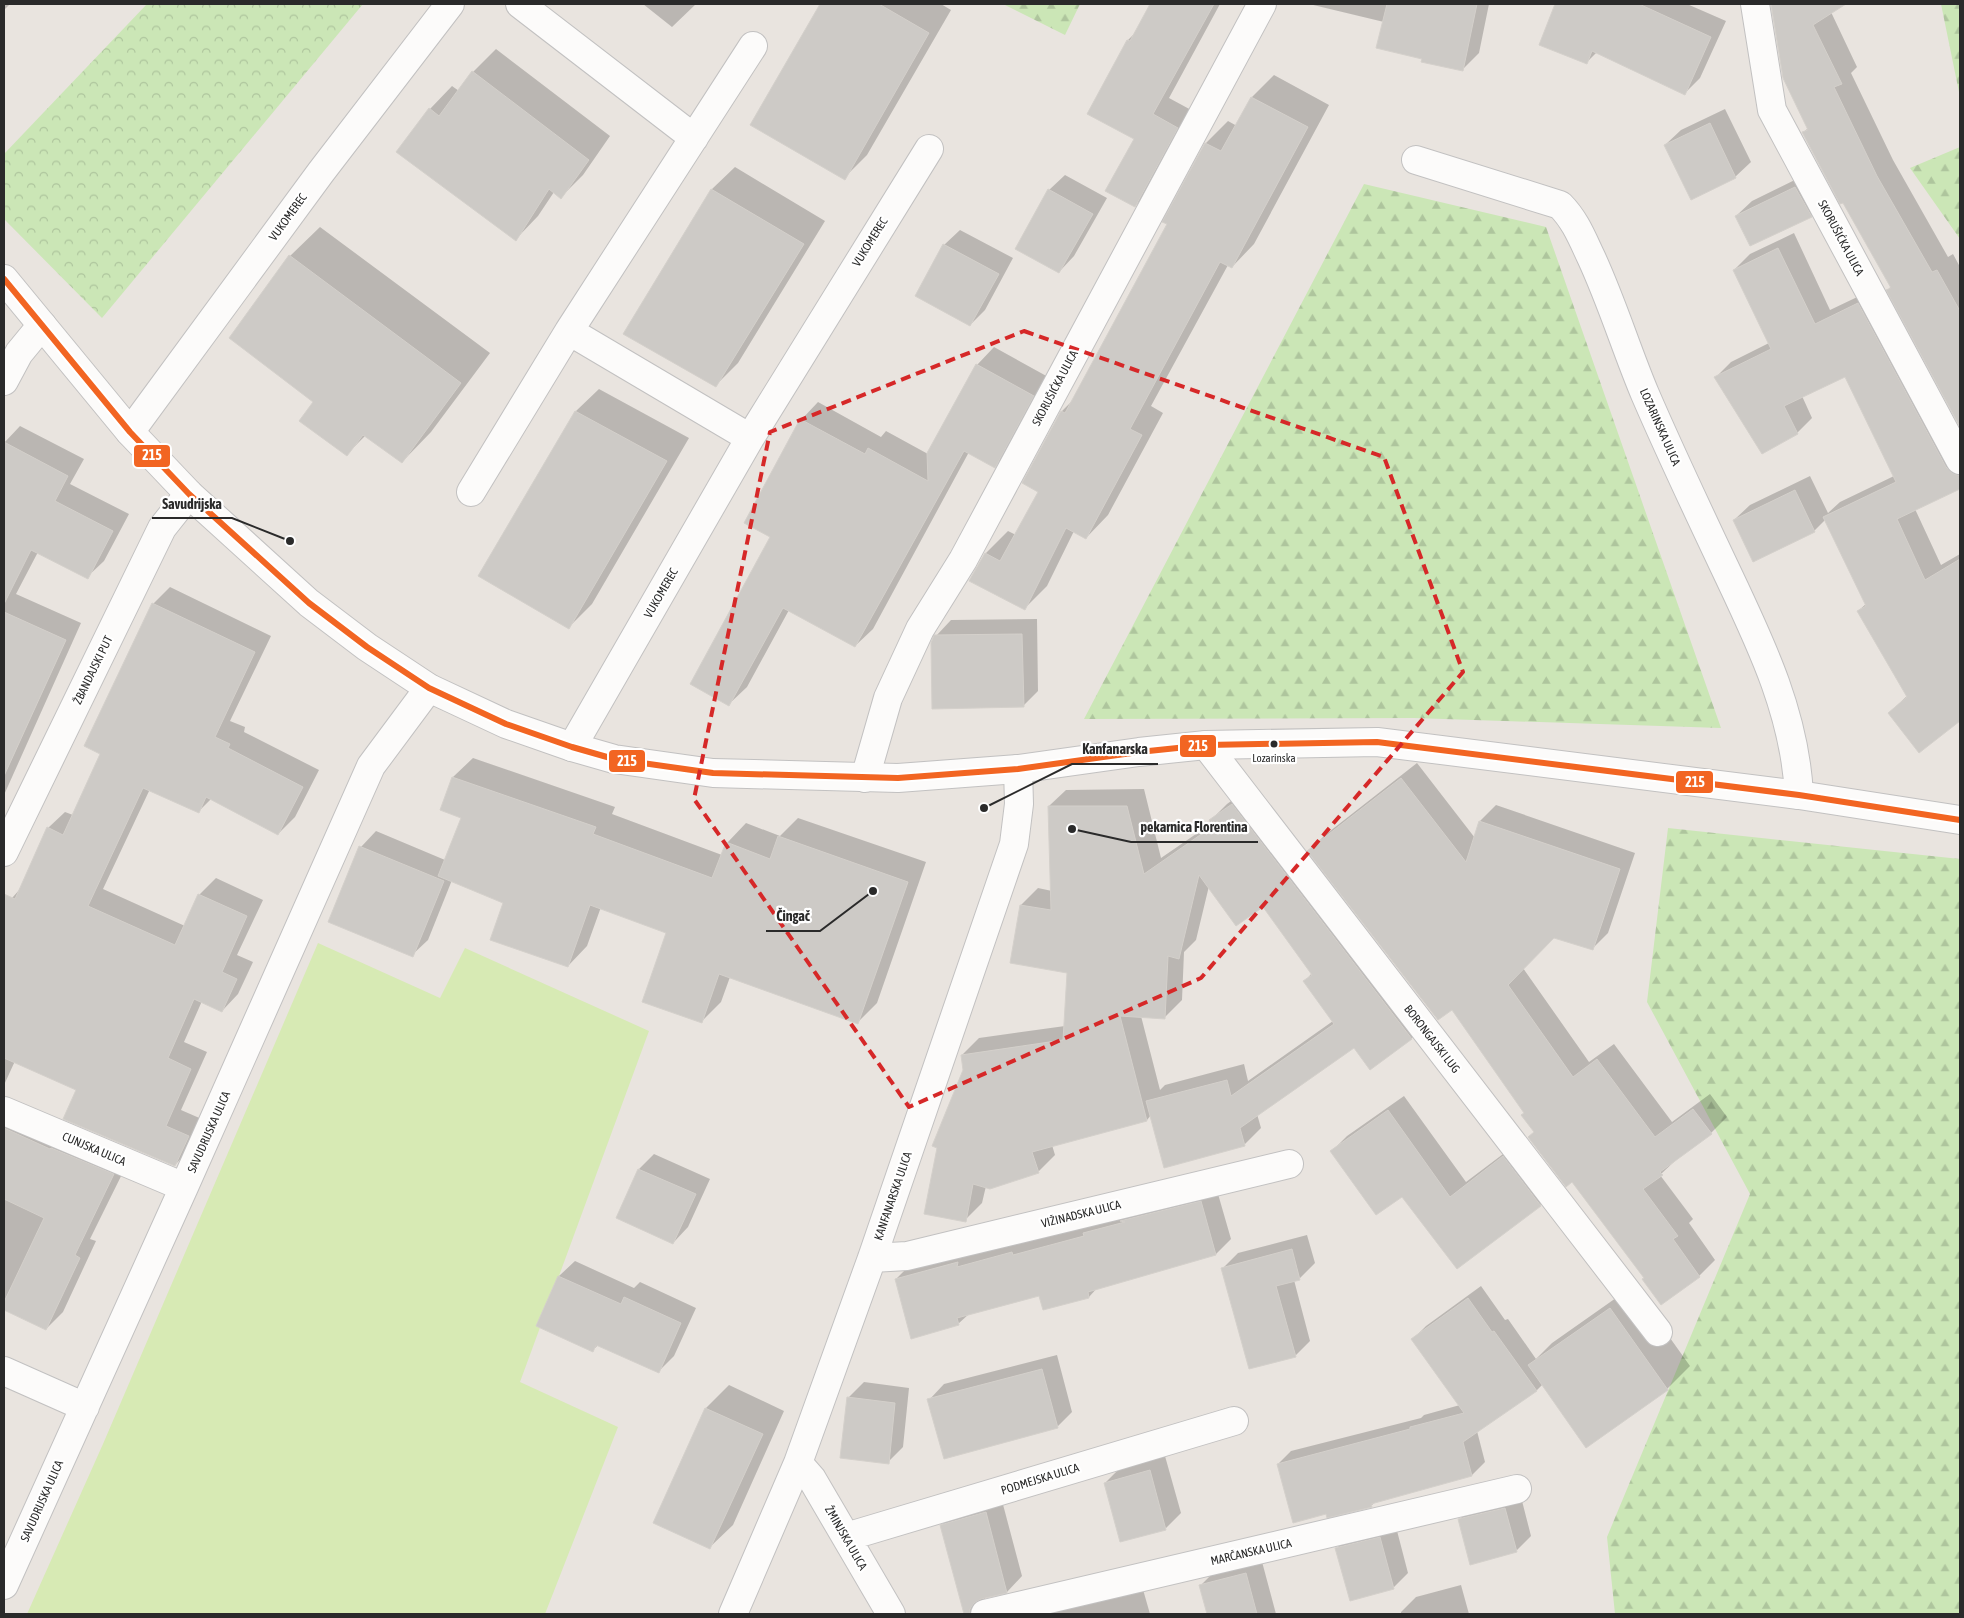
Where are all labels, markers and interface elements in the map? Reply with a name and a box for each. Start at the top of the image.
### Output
street label: VUKOMEREC [266,190,310,243]
street label: SKORUŠIĆKA ULICA [1815,198,1867,278]
street label: VUKOMEREC [849,214,891,269]
street label: SKORUŠIĆKA ULICA [1029,348,1081,428]
street label: LOZARINSKA ULICA [1637,386,1683,468]
line badge: 215 [133,444,171,468]
text: 215 [142,447,162,463]
callout: Savudrijska [152,489,232,518]
text: Savudrijska [162,496,222,512]
street label: VUKOMEREC [641,565,681,620]
street label: ŽBANDAJSKI PUT [70,633,116,706]
line badge: 215 [1179,734,1217,758]
callout: Kanfanarska [1072,735,1158,764]
text: 215 [1188,738,1208,754]
marker: Lozarinska [1269,739,1279,749]
text: Kanfanarska [1082,741,1148,757]
line badge: 215 [608,749,646,773]
place label: Lozarinska [1252,752,1296,764]
text: 215 [617,753,637,769]
line badge: 215 [1675,770,1714,794]
text: 215 [1685,774,1705,790]
callout: pekarnica Florentina [1131,813,1258,842]
text: pekarnica Florentina [1140,819,1248,835]
callout: Čingač [766,902,820,931]
text: Čingač [776,907,811,924]
street label: BORONGAJSKI LUG [1401,1002,1463,1076]
street label: SAVUDRIJSKA ULICA [185,1089,233,1175]
street label: CUNJSKA ULICA [60,1129,128,1169]
street label: KANFANARSKA ULICA [871,1150,915,1242]
street label: VIŽINADSKA ULICA [1040,1197,1122,1231]
street label: SAVUDRIJSKA ULICA [18,1458,66,1544]
street label: PODMEJSKA ULICA [999,1460,1081,1498]
street label: ŽMINJSKA ULICA [822,1503,870,1573]
street label: MARČANSKA ULICA [1209,1536,1293,1568]

